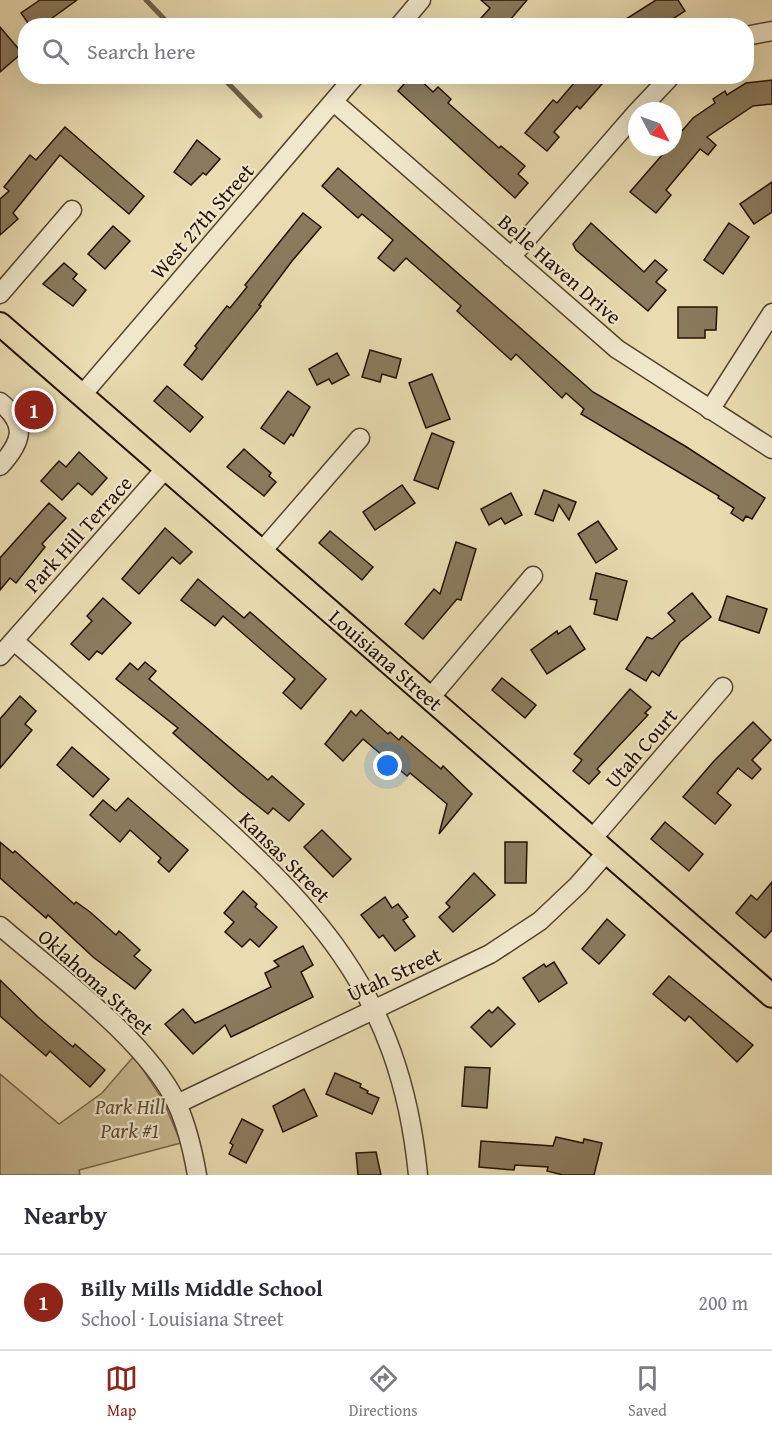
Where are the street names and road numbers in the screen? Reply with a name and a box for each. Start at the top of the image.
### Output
street label: West 27th Street [143,156,261,286]
street label: Belle Haven Drive [491,206,629,332]
street label: Park Hill Terrace [17,468,139,600]
street label: Louisiana Street [322,602,450,719]
street label: Utah Court [597,701,685,795]
street label: Kansas Street [232,804,338,910]
street label: Oklahoma Street [31,921,161,1043]
street label: Utah Street [342,938,447,1009]

